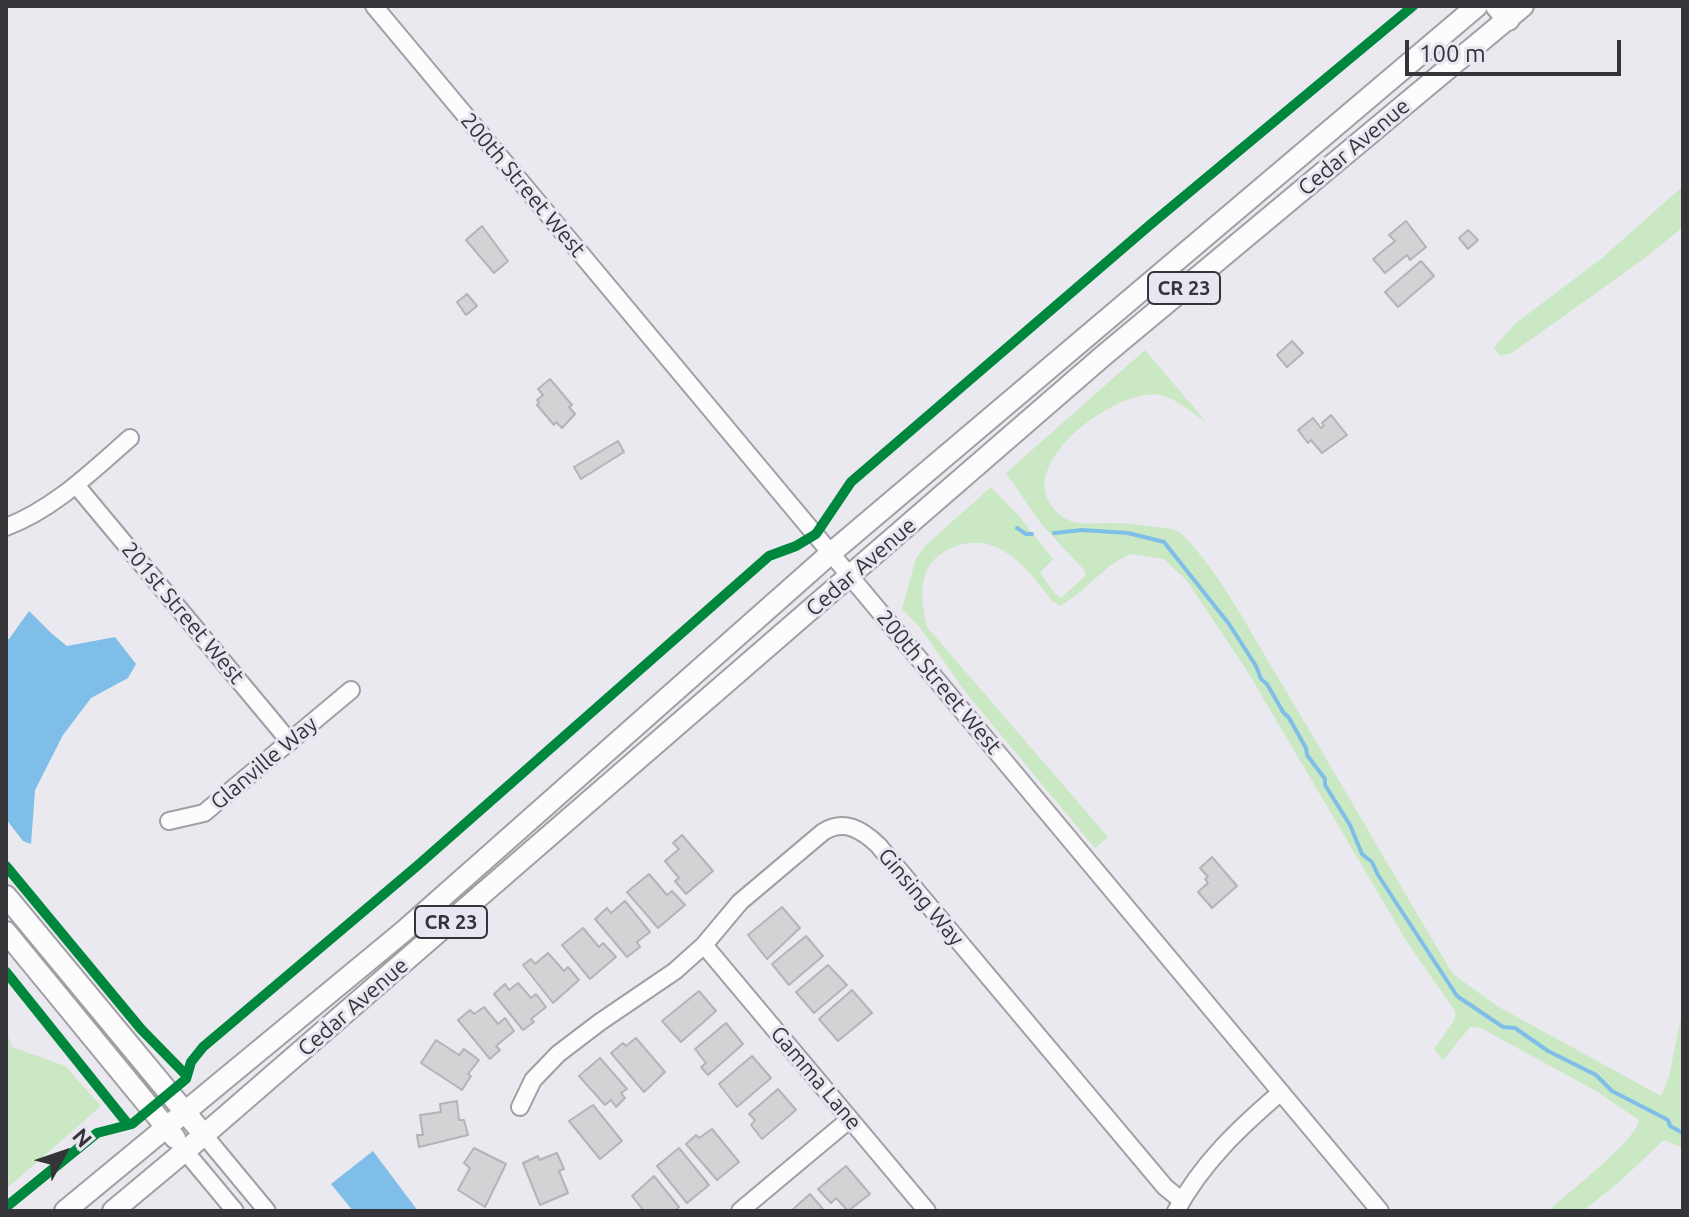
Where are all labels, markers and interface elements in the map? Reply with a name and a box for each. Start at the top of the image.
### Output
scale bar [1409,24,1625,74]
text: 100 m [1419,40,1486,67]
street label: Cedar Avenue [1293,93,1415,201]
street label: 200th Street West [455,107,591,263]
road number: CR 23 [1148,272,1220,304]
street label: Cedar Avenue [801,512,921,622]
street label: 201st Street West [116,537,250,689]
street label: 200th Street West [871,604,1007,760]
street label: Glanville Way [205,711,323,815]
street label: Ginsing Way [873,843,969,951]
road number: CR 23 [415,906,487,938]
street label: Cedar Avenue [293,952,413,1062]
street label: Gamma Lane [765,1021,867,1135]
north arrow [24,1113,104,1193]
text: N [68,1123,98,1152]

